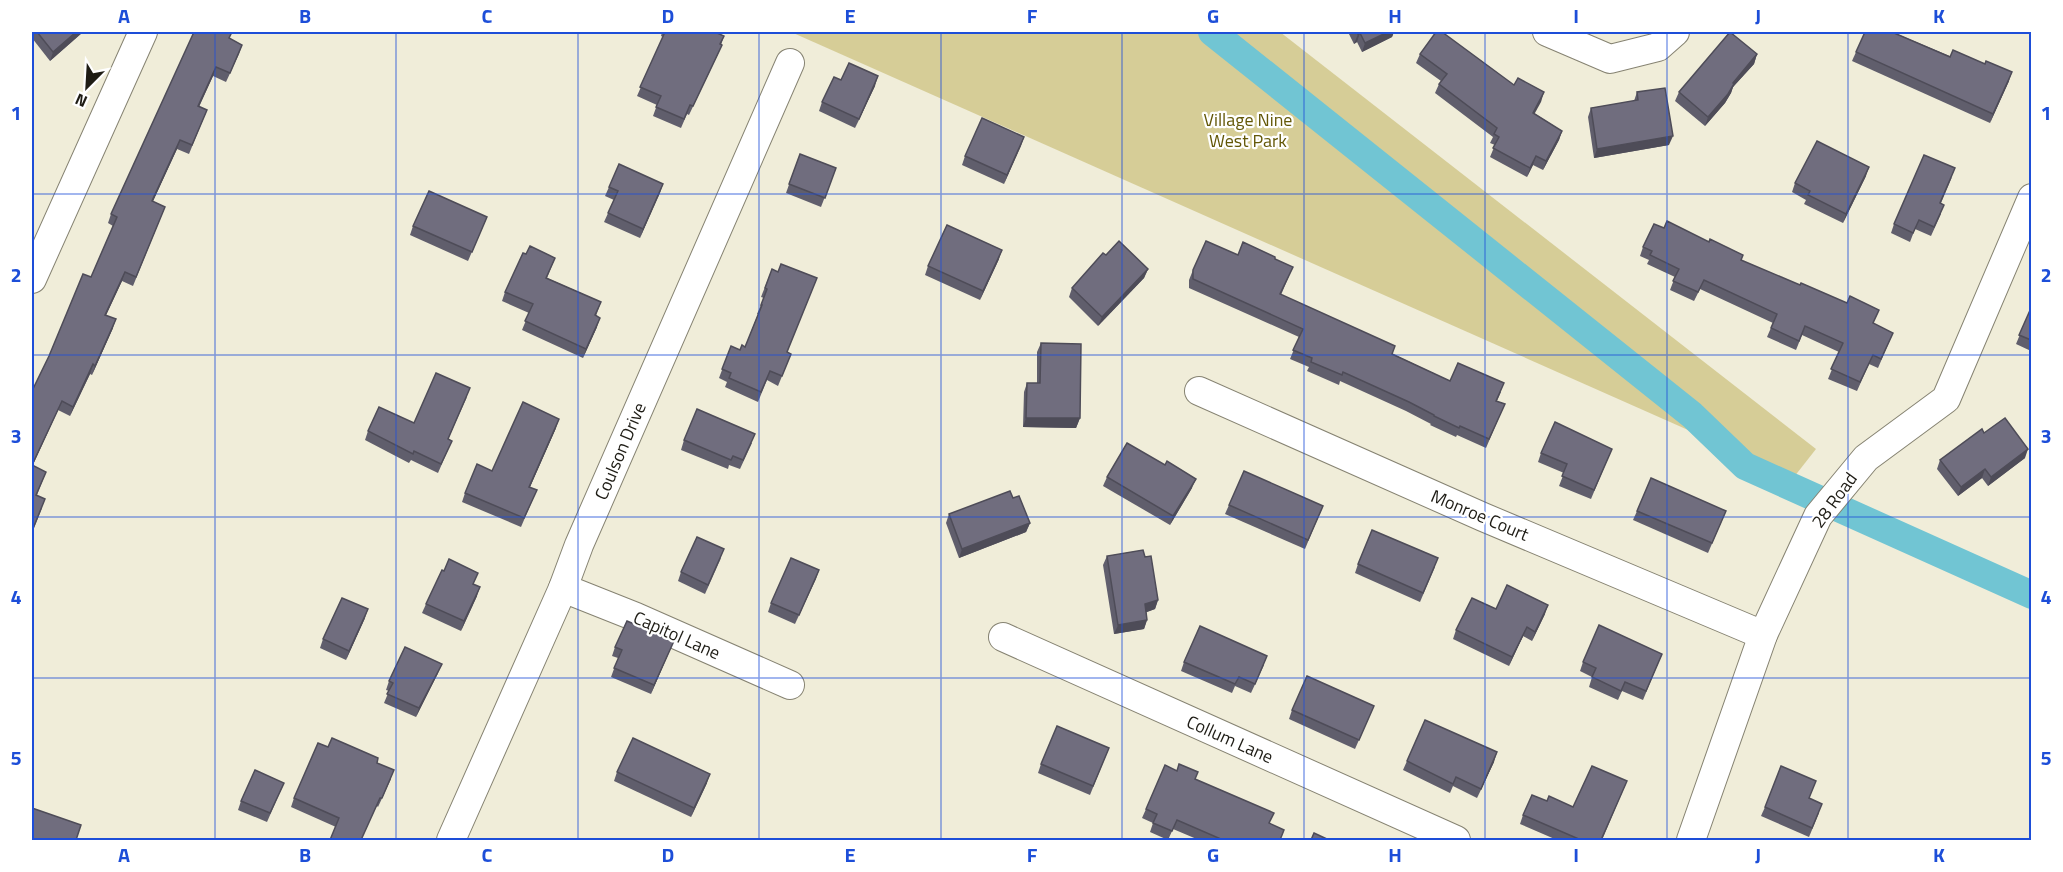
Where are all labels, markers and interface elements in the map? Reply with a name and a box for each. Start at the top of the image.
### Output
text: A [118,0,130,31]
text: B [299,0,311,31]
text: C [482,0,493,31]
text: D [662,0,674,31]
text: E [844,0,856,31]
text: F [1027,0,1038,31]
text: G [1207,0,1219,31]
text: H [1388,0,1402,31]
text: I [1573,0,1579,31]
text: J [1755,0,1761,31]
text: K [1933,0,1945,31]
north arrow [57,57,117,117]
text: N [71,87,91,114]
text: 1 [10,97,22,128]
text: 1 [2040,97,2052,128]
park label: Village Nine West Park [1204,106,1292,154]
text: 2 [10,259,22,290]
text: 2 [2040,259,2052,290]
street label: Coulson Drive [587,398,653,504]
text: 3 [10,420,22,451]
text: 3 [2040,420,2052,451]
street label: 28 Road [1805,467,1863,533]
street label: Monroe Court [1427,482,1534,548]
text: 4 [10,581,22,612]
text: 4 [2040,581,2052,612]
street label: Capitol Lane [629,604,725,666]
street label: Collum Lane [1182,708,1278,770]
text: 5 [10,742,22,773]
text: 5 [2040,742,2052,773]
text: A [118,839,130,870]
text: B [299,839,311,870]
text: C [482,839,493,870]
text: D [662,839,674,870]
text: E [844,839,856,870]
text: F [1027,839,1038,870]
text: G [1207,839,1219,870]
text: H [1388,839,1402,870]
text: I [1573,839,1579,870]
text: J [1755,839,1761,870]
text: K [1933,839,1945,870]

